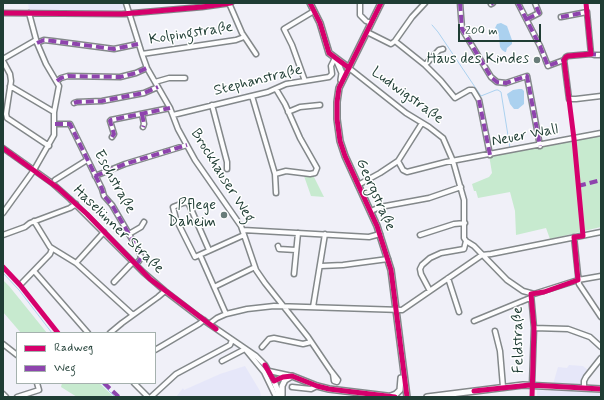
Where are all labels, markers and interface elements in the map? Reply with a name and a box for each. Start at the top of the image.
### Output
scale bar [460,16,543,42]
street label: Kolpingstraße [148,18,234,50]
text: 200 m [465,23,498,39]
place label: Haus des Kindes [427,51,529,69]
marker: Haus des Kindes [532,55,542,65]
street label: Stephanstraße [212,61,304,101]
street label: Ludwigstraße [367,64,447,128]
street label: Neuer Wall [490,121,560,151]
street label: Brockhauser Weg [186,126,258,226]
street label: Eschstraße [89,147,139,217]
street label: Georgstraße [351,156,399,234]
street label: Haselünner Straße [69,182,167,278]
place label: Pflege Daheim [168,197,216,232]
marker: Pflege Daheim [219,210,229,220]
street label: Feldstraße [509,307,529,373]
legend [16,332,156,384]
text: Radweg [54,340,93,356]
text: Weg [54,360,76,376]

